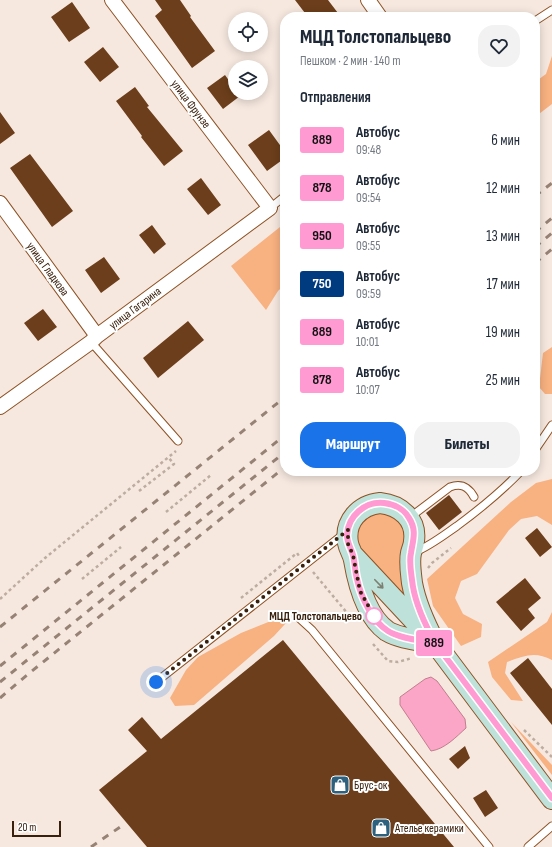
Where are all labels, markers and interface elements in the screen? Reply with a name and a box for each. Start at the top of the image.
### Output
map controls [228,12,268,100]
button: locate [228,12,268,52]
button: heart [478,25,520,67]
text: МЦД Толстопальцево [300,26,451,49]
text: Пешком · 2 мин · 140 m [300,53,401,69]
button: layers [228,60,268,100]
street label: улица Фрунзе [167,77,214,132]
text: Отправления [300,88,371,107]
text: Автобус [356,123,400,142]
text: 889 [312,131,332,148]
text: 6 мин [491,131,520,150]
text: 09:48 [356,142,381,158]
text: Автобус [356,171,400,190]
text: 878 [312,179,332,196]
text: 12 мин [486,179,520,198]
text: 09:54 [356,190,381,206]
text: Автобус [356,219,400,238]
text: 950 [312,227,332,244]
text: 13 мин [486,227,520,246]
text: 09:55 [356,238,380,254]
street label: улица Гладкова [23,239,72,300]
text: Автобус [356,267,400,286]
text: 750 [313,275,331,292]
text: 17 мин [487,275,520,294]
street label: улица Гагарина [106,284,165,333]
text: 09:59 [356,286,381,302]
text: Автобус [356,315,400,334]
text: 889 [312,323,332,340]
text: 19 мин [486,323,520,342]
text: 10:01 [356,334,379,350]
text: Автобус [356,363,400,382]
text: 878 [312,371,332,388]
text: 25 мин [486,371,520,390]
text: 10:07 [356,382,380,398]
button: Маршрут [300,422,406,468]
button: Билеты [414,422,520,468]
one-way arrow [374,578,383,588]
marker: МЦД Толстопальцево [365,607,383,625]
place label: МЦД Толстопальцево [269,609,362,624]
line badge: 889 [411,630,457,656]
text: 889 [424,634,444,651]
your location [146,672,166,692]
shop icon: Брус-ок [329,774,351,796]
place label: Брус-ок [354,778,388,793]
shop icon: Ателье керамики [370,817,392,839]
scale bar [12,819,61,838]
text: 20 m [18,821,36,834]
place label: Ателье керамики [394,821,464,836]

